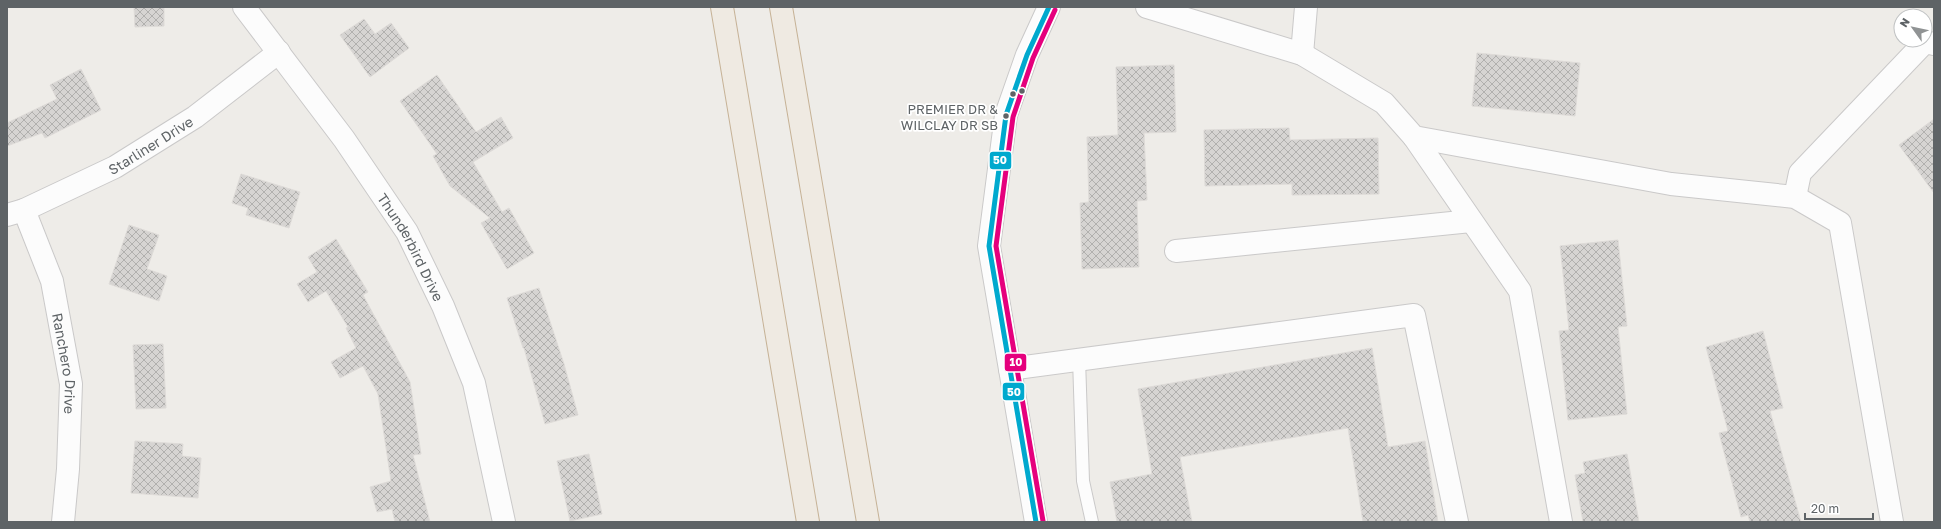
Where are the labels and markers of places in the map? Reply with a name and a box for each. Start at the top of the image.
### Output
unlabelled marker [1017,86,1027,96]
unlabelled marker [1008,89,1018,99]
place label: PREMIER DR & WILCLAY DR SB [901,101,998,133]
marker: PREMIER DR & WILCLAY DR SB [1001,111,1011,121]

